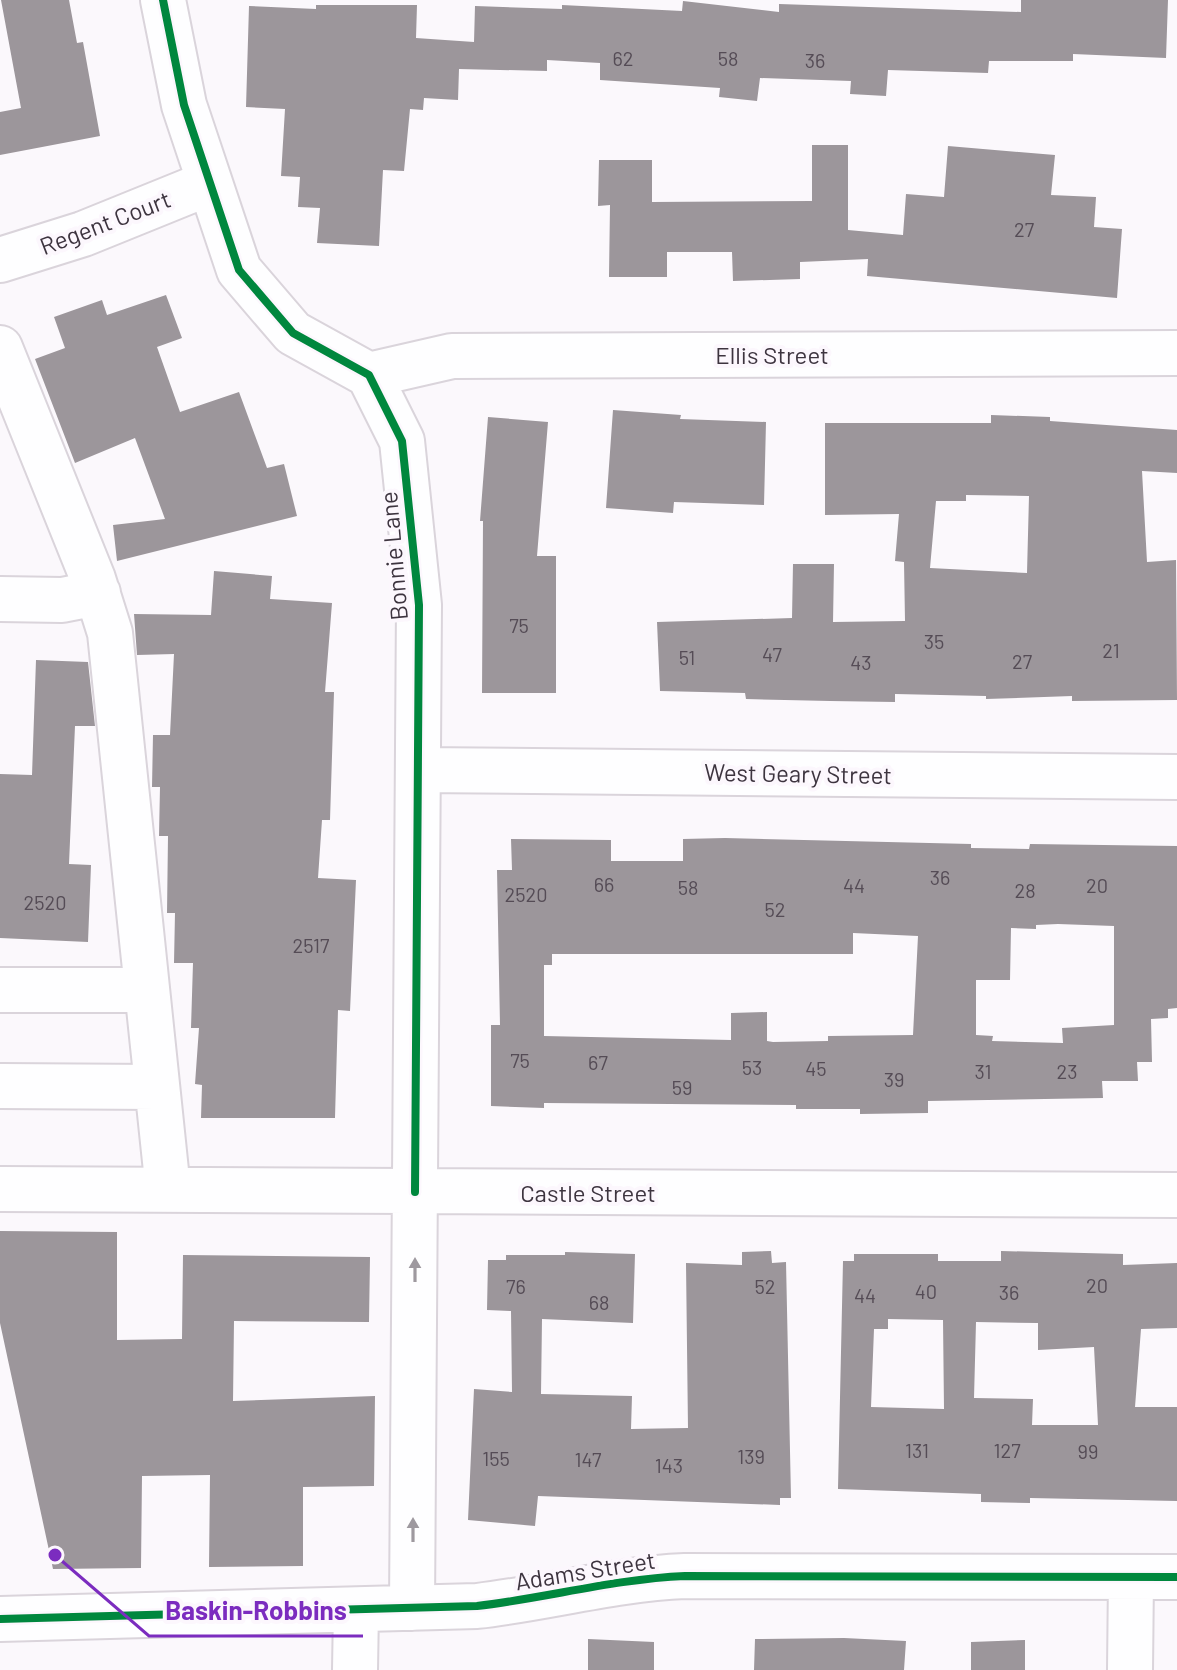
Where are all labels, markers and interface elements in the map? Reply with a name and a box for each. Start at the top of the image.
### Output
house number: 62 [612,46,634,70]
house number: 58 [718,46,738,70]
house number: 36 [805,48,825,72]
street label: Regent Court [35,184,175,260]
house number: 27 [1014,217,1035,241]
street label: Ellis Street [715,340,829,369]
street label: Bonnie Lane [373,490,413,622]
house number: 75 [509,613,529,637]
house number: 35 [924,629,944,653]
house number: 21 [1102,638,1120,662]
house number: 47 [762,642,782,666]
house number: 51 [679,645,695,669]
house number: 27 [1012,649,1033,673]
house number: 43 [850,650,872,674]
street label: West Geary Street [704,757,892,789]
house number: 36 [930,865,950,889]
house number: 66 [594,872,614,896]
house number: 44 [843,873,865,897]
house number: 20 [1086,873,1108,897]
house number: 58 [678,875,698,899]
house number: 28 [1014,878,1036,902]
house number: 2520 [504,882,548,906]
house number: 2520 [23,890,67,914]
house number: 52 [765,897,786,921]
house number: 2517 [293,933,330,957]
house number: 75 [510,1048,530,1072]
house number: 67 [588,1050,608,1074]
house number: 53 [742,1055,762,1079]
house number: 45 [805,1056,827,1080]
house number: 31 [974,1059,992,1083]
house number: 23 [1057,1059,1077,1083]
house number: 39 [884,1067,904,1091]
house number: 59 [672,1075,692,1099]
street label: Castle Street [520,1178,656,1207]
one-way arrow [408,1257,421,1282]
house number: 20 [1086,1273,1108,1297]
house number: 76 [506,1274,526,1298]
house number: 52 [755,1274,776,1298]
house number: 40 [915,1279,937,1303]
house number: 36 [999,1280,1019,1304]
house number: 44 [854,1283,876,1307]
house number: 68 [589,1290,609,1314]
house number: 131 [905,1438,929,1462]
house number: 127 [993,1438,1021,1462]
house number: 99 [1078,1439,1098,1463]
house number: 139 [737,1444,765,1468]
house number: 155 [482,1446,510,1470]
house number: 147 [575,1447,602,1471]
house number: 143 [655,1453,683,1477]
one-way arrow [407,1517,419,1542]
street label: Adams Street [513,1545,657,1595]
callout: Baskin-Robbins [149,1586,363,1636]
text: Baskin-Robbins [165,1594,347,1625]

